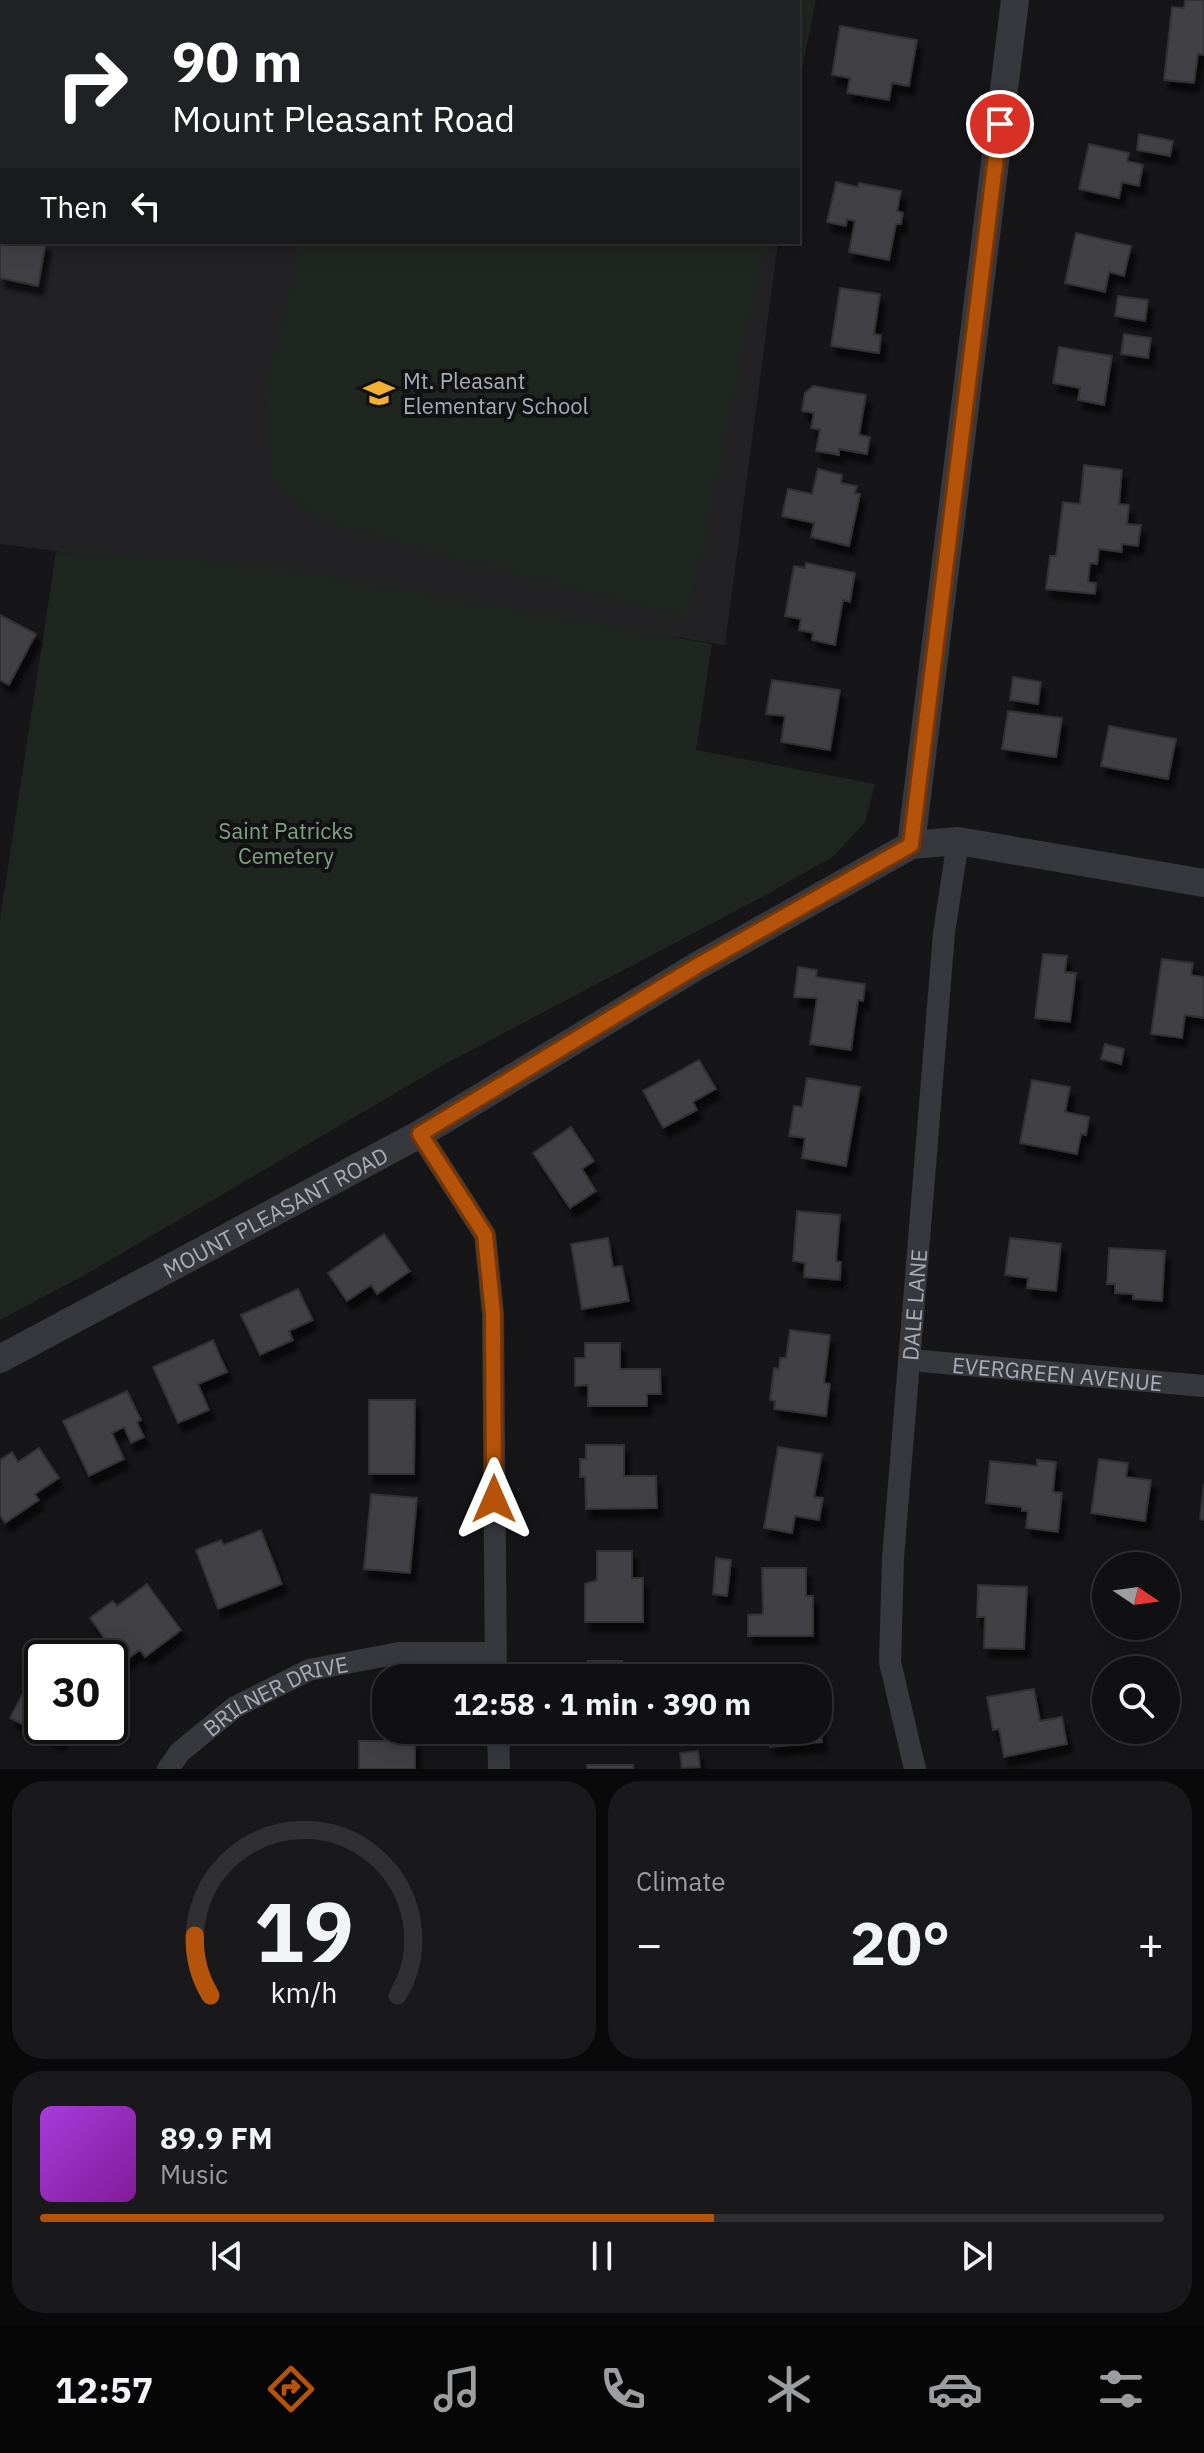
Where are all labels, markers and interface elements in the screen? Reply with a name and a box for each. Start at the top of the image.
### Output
text: 90 m [172,25,302,97]
icon: right [40,32,144,136]
pin [966,90,1034,158]
text: Mount Pleasant Road [172,95,515,142]
icon: arrive [978,102,1022,146]
icon: left [124,184,168,228]
text: Then [40,187,108,226]
place label: Mt. Pleasant Elementary School [403,366,589,420]
school or university icon: Mt. Pleasant Elementary School [362,376,396,410]
park label: Saint Patricks Cemetery [219,816,353,870]
street label: MOUNT PLEASANT ROAD [157,1140,393,1284]
street label: DALE LANE [895,1248,933,1362]
street label: EVERGREEN AVENUE [951,1349,1164,1397]
position arrow [452,1457,536,1541]
north arrow [1092,1552,1180,1640]
map controls [1092,1552,1180,1744]
speed limit sign: 30 [24,1640,128,1744]
street label: BRILNER DRIVE [197,1648,350,1742]
button: search [1092,1656,1180,1744]
text: 12:58 · 1 min · 390 m [453,1684,751,1723]
text: Climate [636,1864,726,1898]
text: 19 [254,1877,354,1985]
text: 20° [850,1903,950,1982]
text: − [636,1915,662,1972]
text: + [1138,1915,1164,1972]
text: km/h [270,1974,338,2011]
text: 89.9 FM [160,2118,273,2157]
text: Music [160,2157,228,2191]
icon: previous [205,2234,249,2278]
icon: pause [580,2234,624,2278]
icon: next [955,2234,999,2278]
icon: directions [263,2361,319,2417]
icon: music [429,2361,485,2417]
icon: phone [595,2361,651,2417]
icon: climate [761,2361,817,2417]
icon: car [927,2361,983,2417]
icon: filters [1093,2361,1149,2417]
text: 12:57 [55,2366,153,2413]

